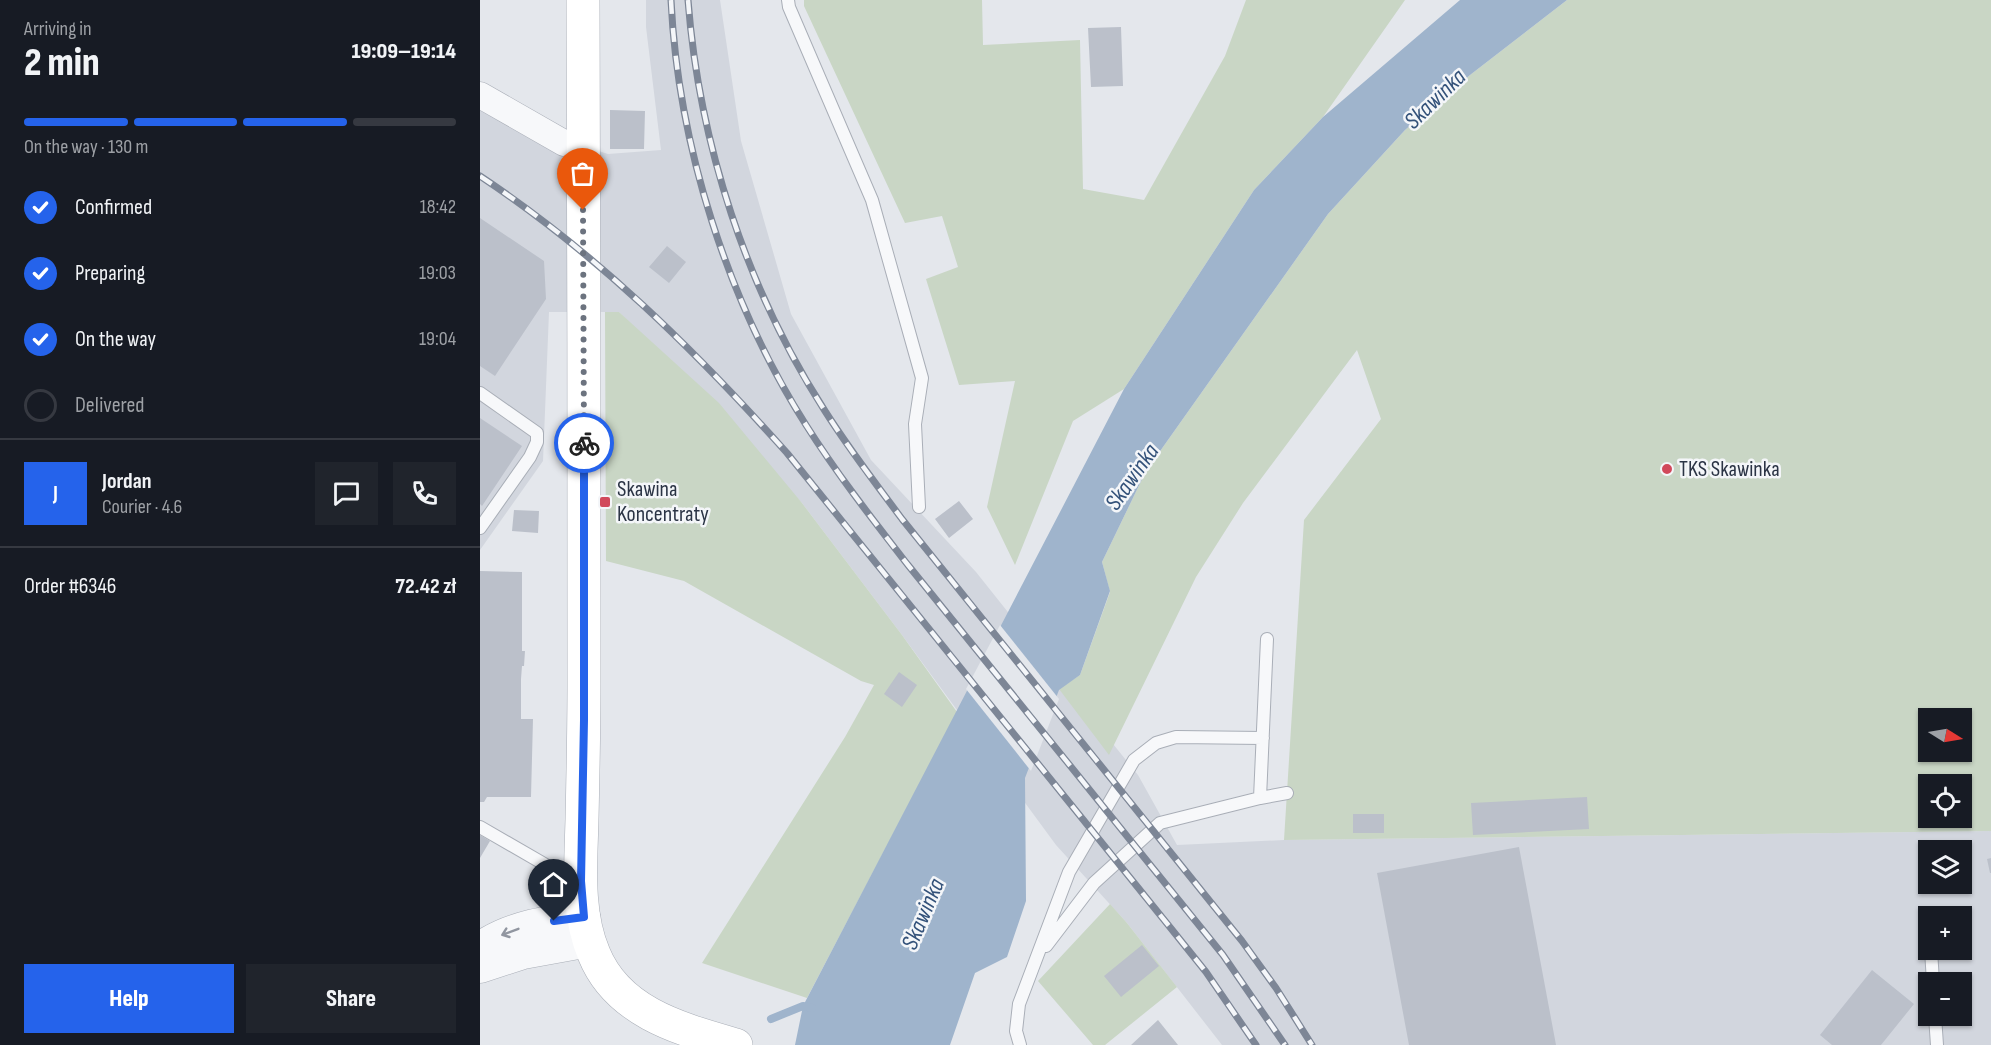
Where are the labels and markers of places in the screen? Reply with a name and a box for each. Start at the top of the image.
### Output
pin [557,148,608,210]
place label: TKS Skawinka [1679,456,1780,483]
marker: TKS Skawinka [1660,462,1674,476]
place label: Skawina Koncentraty [617,476,709,528]
marker: Skawina Koncentraty [598,495,612,509]
pin [528,859,579,921]

